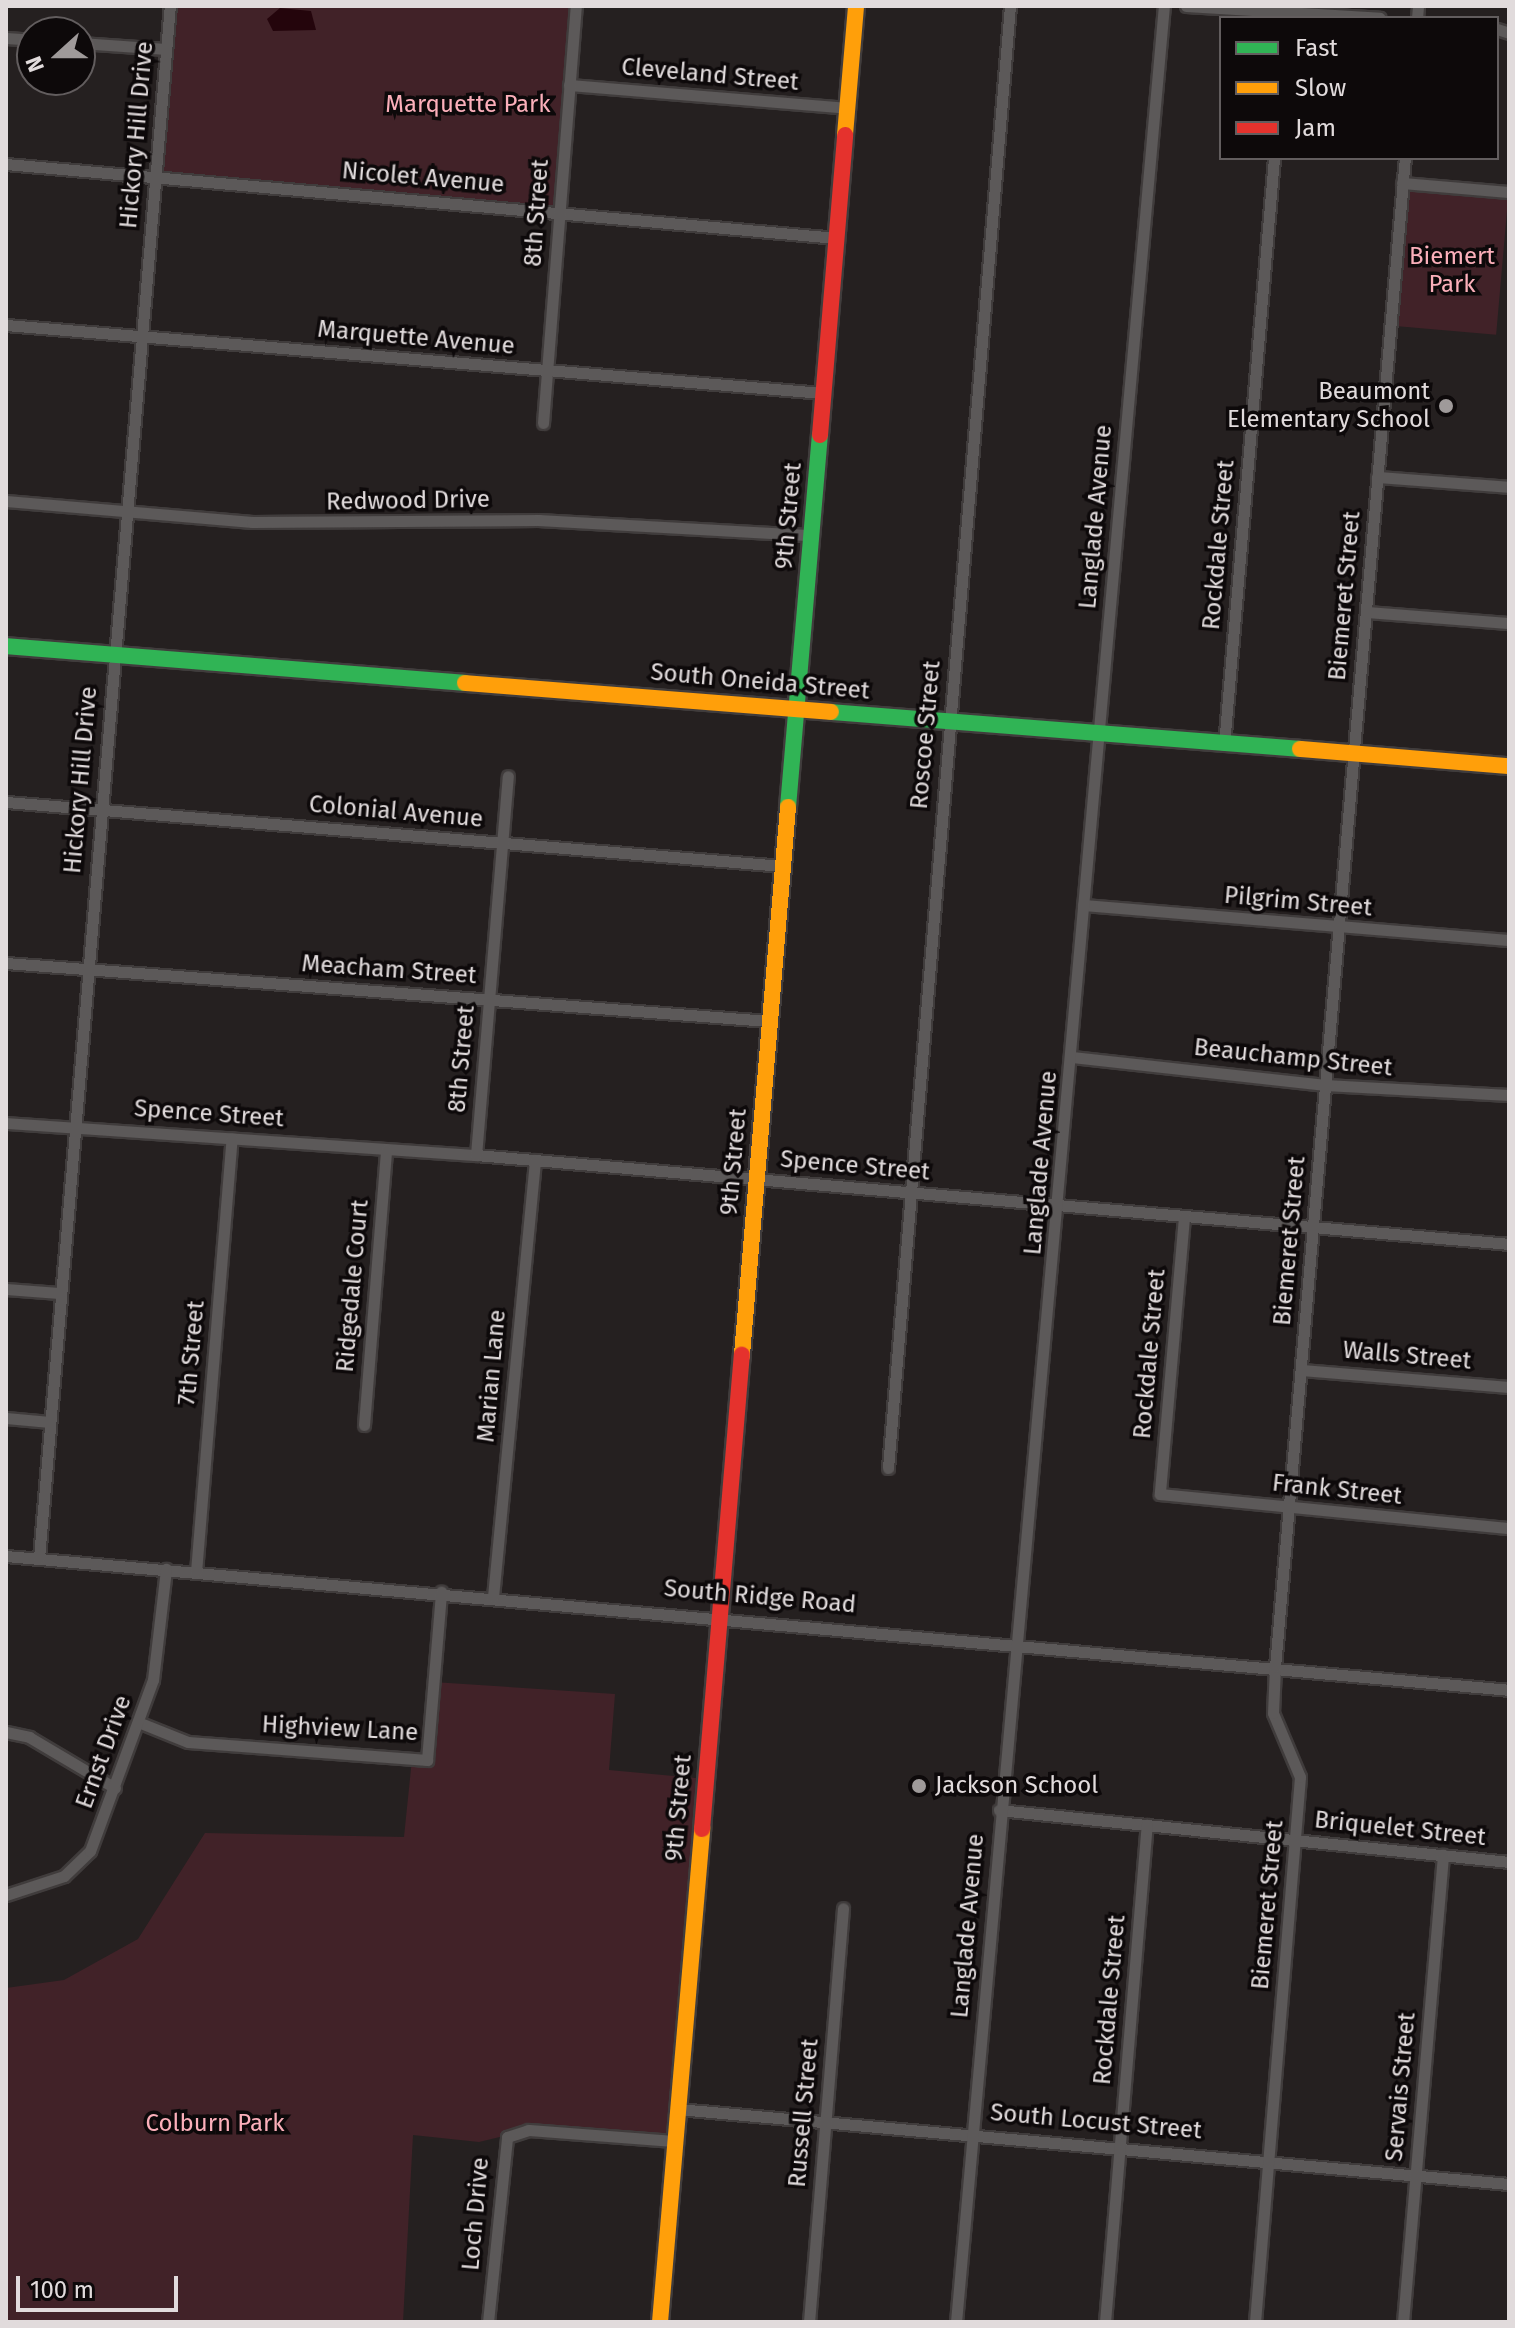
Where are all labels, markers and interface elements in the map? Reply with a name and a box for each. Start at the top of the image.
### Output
north arrow [16,16,96,96]
legend [1219,16,1499,160]
text: Fast [1295,34,1338,62]
street label: Hickory Hill Drive [114,40,160,230]
text: N [20,52,50,76]
street label: Cleveland Street [620,53,800,97]
text: Slow [1295,74,1346,102]
park label: Marquette Park [385,91,551,119]
text: Jam [1295,114,1336,142]
street label: Nicolet Avenue [341,157,505,199]
street label: 8th Street [519,158,555,268]
park label: Biemert Park [1409,243,1495,299]
street label: Marquette Avenue [316,315,516,361]
place label: Beaumont Elementary School [1227,378,1430,434]
marker: Beaumont Elementary School [1437,397,1455,415]
street label: Langlade Avenue [1074,424,1118,610]
street label: Rockdale Street [1197,459,1241,631]
street label: 9th Street [770,462,808,570]
street label: Redwood Drive [326,485,490,517]
street label: Biemeret Street [1323,510,1367,682]
street label: South Oneida Street [649,658,871,706]
street label: Roscoe Street [905,660,947,810]
street label: Hickory Hill Drive [58,685,104,875]
street label: Colonial Avenue [308,790,484,834]
street label: Pilgrim Street [1223,881,1373,923]
street label: Meacham Street [301,950,477,990]
street label: 8th Street [443,1004,481,1114]
street label: Beauchamp Street [1192,1033,1394,1083]
street label: Langlade Avenue [1019,1070,1063,1256]
street label: Spence Street [133,1094,285,1134]
street label: 9th Street [715,1108,753,1216]
street label: Spence Street [779,1145,931,1187]
street label: Biemeret Street [1268,1155,1312,1327]
street label: Ridgedale Court [331,1198,375,1374]
street label: Rockdale Street [1128,1268,1172,1440]
street label: 7th Street [173,1300,211,1406]
street label: Marian Lane [472,1308,512,1444]
street label: Walls Street [1342,1336,1472,1376]
street label: Frank Street [1271,1469,1403,1511]
street label: South Ridge Road [663,1574,857,1620]
street label: Ernst Drive [70,1691,138,1813]
street label: Highview Lane [261,1711,419,1747]
street label: 9th Street [660,1754,698,1862]
place label: Jackson School [935,1772,1098,1800]
marker: Jackson School [910,1777,928,1795]
street label: Briquelet Street [1313,1806,1487,1852]
street label: Biemeret Street [1246,1819,1290,1991]
street label: Langlade Avenue [946,1833,990,2019]
street label: Rockdale Street [1088,1914,1132,2086]
street label: Servais Street [1380,2011,1422,2163]
street label: Russell Street [783,2037,825,2189]
street label: South Locust Street [989,2098,1203,2146]
park label: Colburn Park [145,2110,285,2138]
street label: Loch Drive [457,2156,495,2272]
scale bar [20,2260,182,2310]
text: 100 m [30,2276,94,2304]

